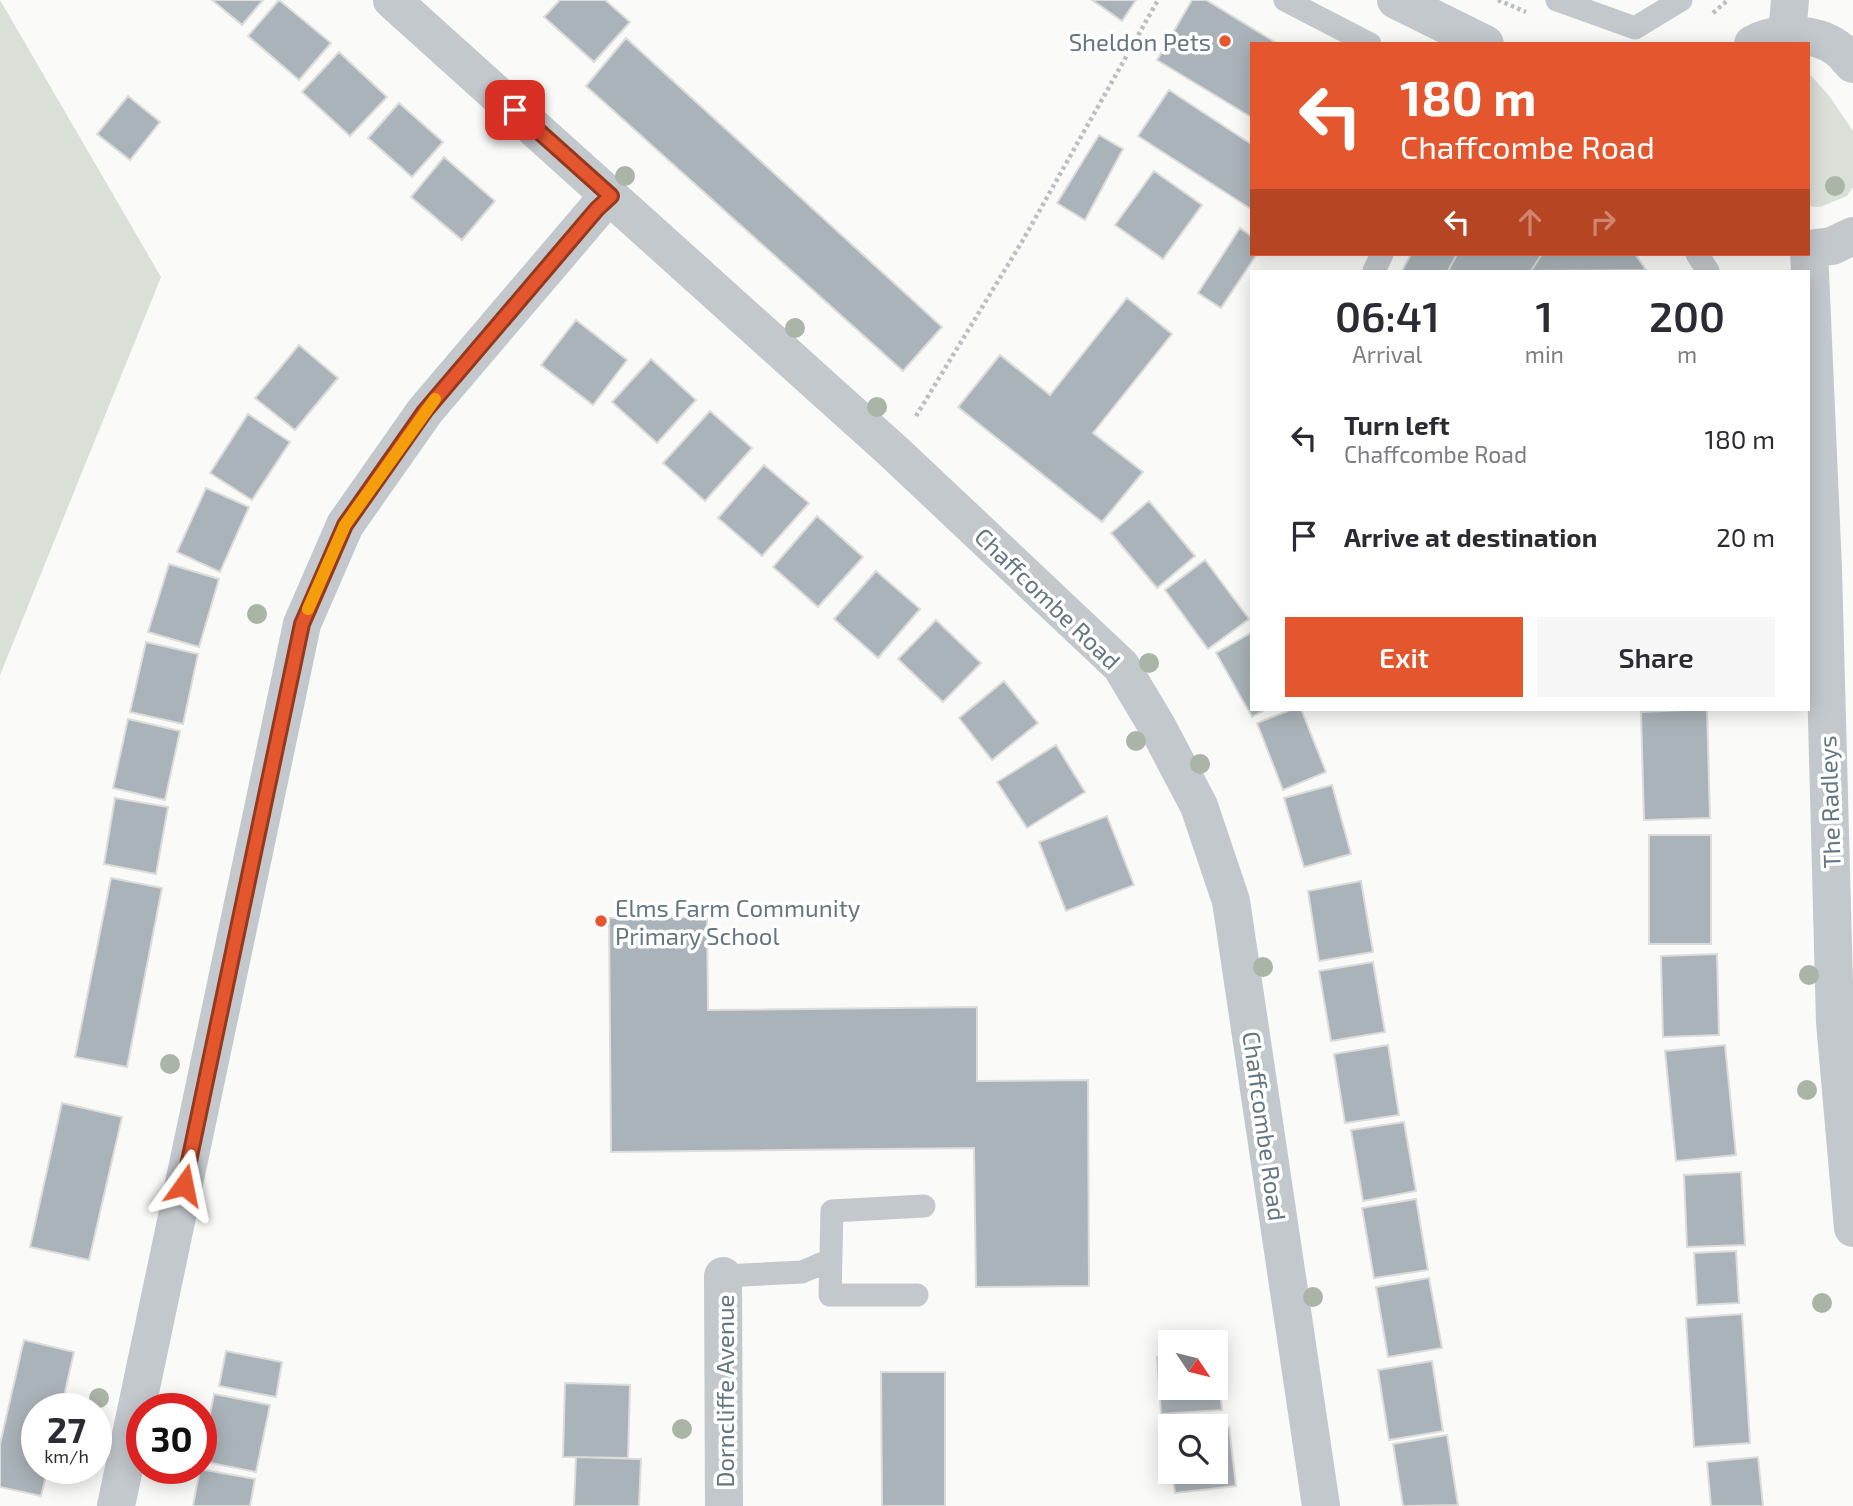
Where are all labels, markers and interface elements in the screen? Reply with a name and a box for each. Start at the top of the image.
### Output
place label: Sheldon Pets [1069,27,1211,56]
marker: Sheldon Pets [1217,33,1233,49]
text: 180 m [1400,67,1536,126]
icon: left [1285,70,1376,161]
pin [485,80,545,140]
icon: arrive [496,91,534,129]
text: Chaffcombe Road [1400,127,1655,165]
icon: left [1438,203,1476,241]
icon: ahead [1511,203,1549,241]
icon: right [1584,203,1622,241]
text: 06:41 [1335,290,1440,340]
text: 1 [1536,290,1553,340]
text: 200 [1649,290,1725,340]
text: Arrival [1352,340,1422,368]
text: min [1525,340,1564,368]
text: m [1677,340,1697,368]
text: Turn left [1344,409,1450,440]
icon: left [1285,419,1323,457]
text: 180 m [1705,423,1775,454]
text: Chaffcombe Road [1344,440,1527,468]
icon: arrive [1285,517,1323,555]
street label: Chaffcombe Road [969,521,1127,675]
text: Arrive at destination [1344,521,1597,552]
text: 20 m [1716,521,1775,552]
button: Exit [1285,617,1523,697]
button: Share [1537,617,1775,697]
street label: The Radleys [1812,735,1846,869]
place label: Elms Farm Community Primary School [615,893,861,950]
marker: Elms Farm Community Primary School [593,913,609,929]
street label: Chaffcombe Road [1237,1029,1293,1223]
position arrow [147,1148,221,1222]
street label: Dorncliffe Avenue [710,1295,739,1487]
north arrow [1158,1330,1228,1400]
map controls [1158,1330,1228,1484]
speed limit sign: 30 [126,1393,217,1484]
text: 27 [47,1408,86,1450]
button: search [1158,1414,1228,1484]
text: km/h [44,1445,89,1467]

